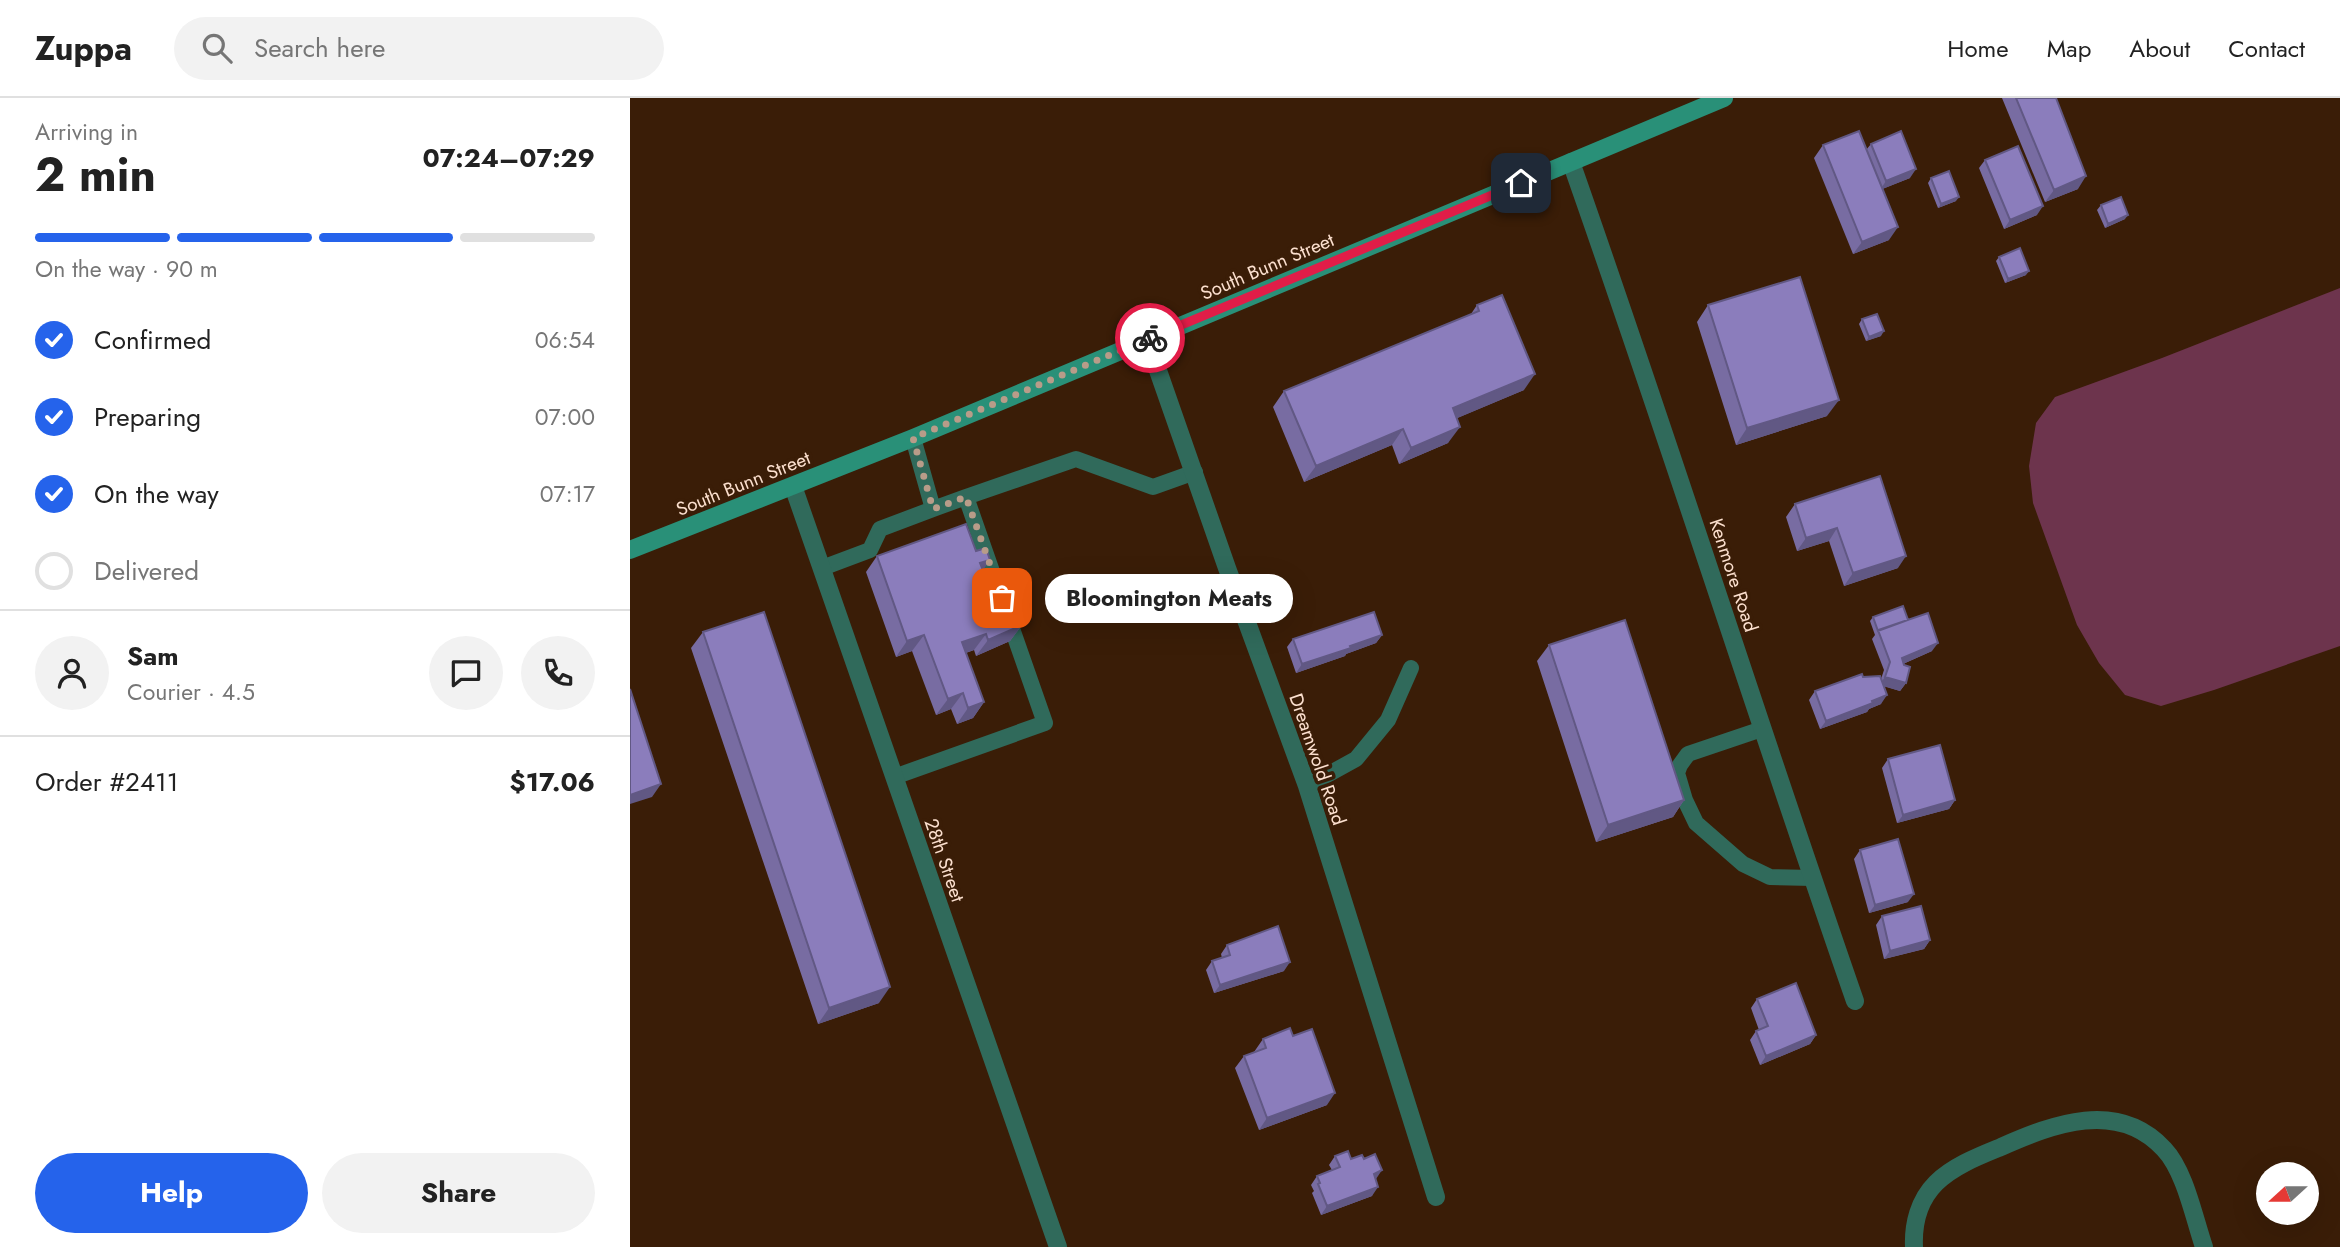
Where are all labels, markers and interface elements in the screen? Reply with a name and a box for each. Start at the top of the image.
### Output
search box [174,17,664,80]
text: Zuppa [35,25,132,72]
icon: search [198,29,236,67]
text: Search here [254,29,385,67]
text: Home [1947,31,2009,66]
text: Map [2047,31,2091,66]
text: About [2129,31,2190,66]
text: Contact [2228,31,2305,66]
text: Arriving in [35,115,138,149]
text: 07:24–07:29 [422,139,595,177]
text: 2 min [35,142,156,208]
pin [1491,153,1551,213]
icon: home [1502,164,1540,202]
street label: South Bunn Street [1196,226,1338,307]
text: On the way · 90 m [35,252,218,286]
courier [1115,303,1185,373]
icon: bike [1131,319,1169,357]
icon: check [35,321,73,359]
text: Confirmed [94,321,211,359]
text: 06:54 [535,323,595,357]
icon: check [35,398,73,436]
text: Preparing [94,398,201,436]
text: 07:00 [535,400,595,434]
street label: South Bunn Street [672,444,815,523]
icon: check [35,475,73,513]
text: On the way [94,475,219,513]
text: 07:17 [540,477,595,511]
street label: Kenmore Road [1702,515,1765,635]
text: Delivered [94,552,199,590]
pin [972,568,1032,628]
callout: Bloomington Meats [1044,574,1292,622]
icon: bag [983,579,1021,617]
text: Bloomington Meats [1066,581,1272,615]
button: person [35,636,109,710]
button: chat [429,636,503,710]
button: phone [521,636,595,710]
text: Sam [127,637,179,675]
text: Courier · 4.5 [127,675,255,709]
street label: Dreamwold Road [1282,690,1353,829]
text: Order #2411 [35,763,178,801]
text: $17.06 [510,763,595,801]
street label: 28th Street [918,815,972,906]
button: Help [35,1153,308,1233]
button: Share [322,1153,595,1233]
north arrow [2256,1162,2319,1225]
map controls [2256,1162,2319,1225]

